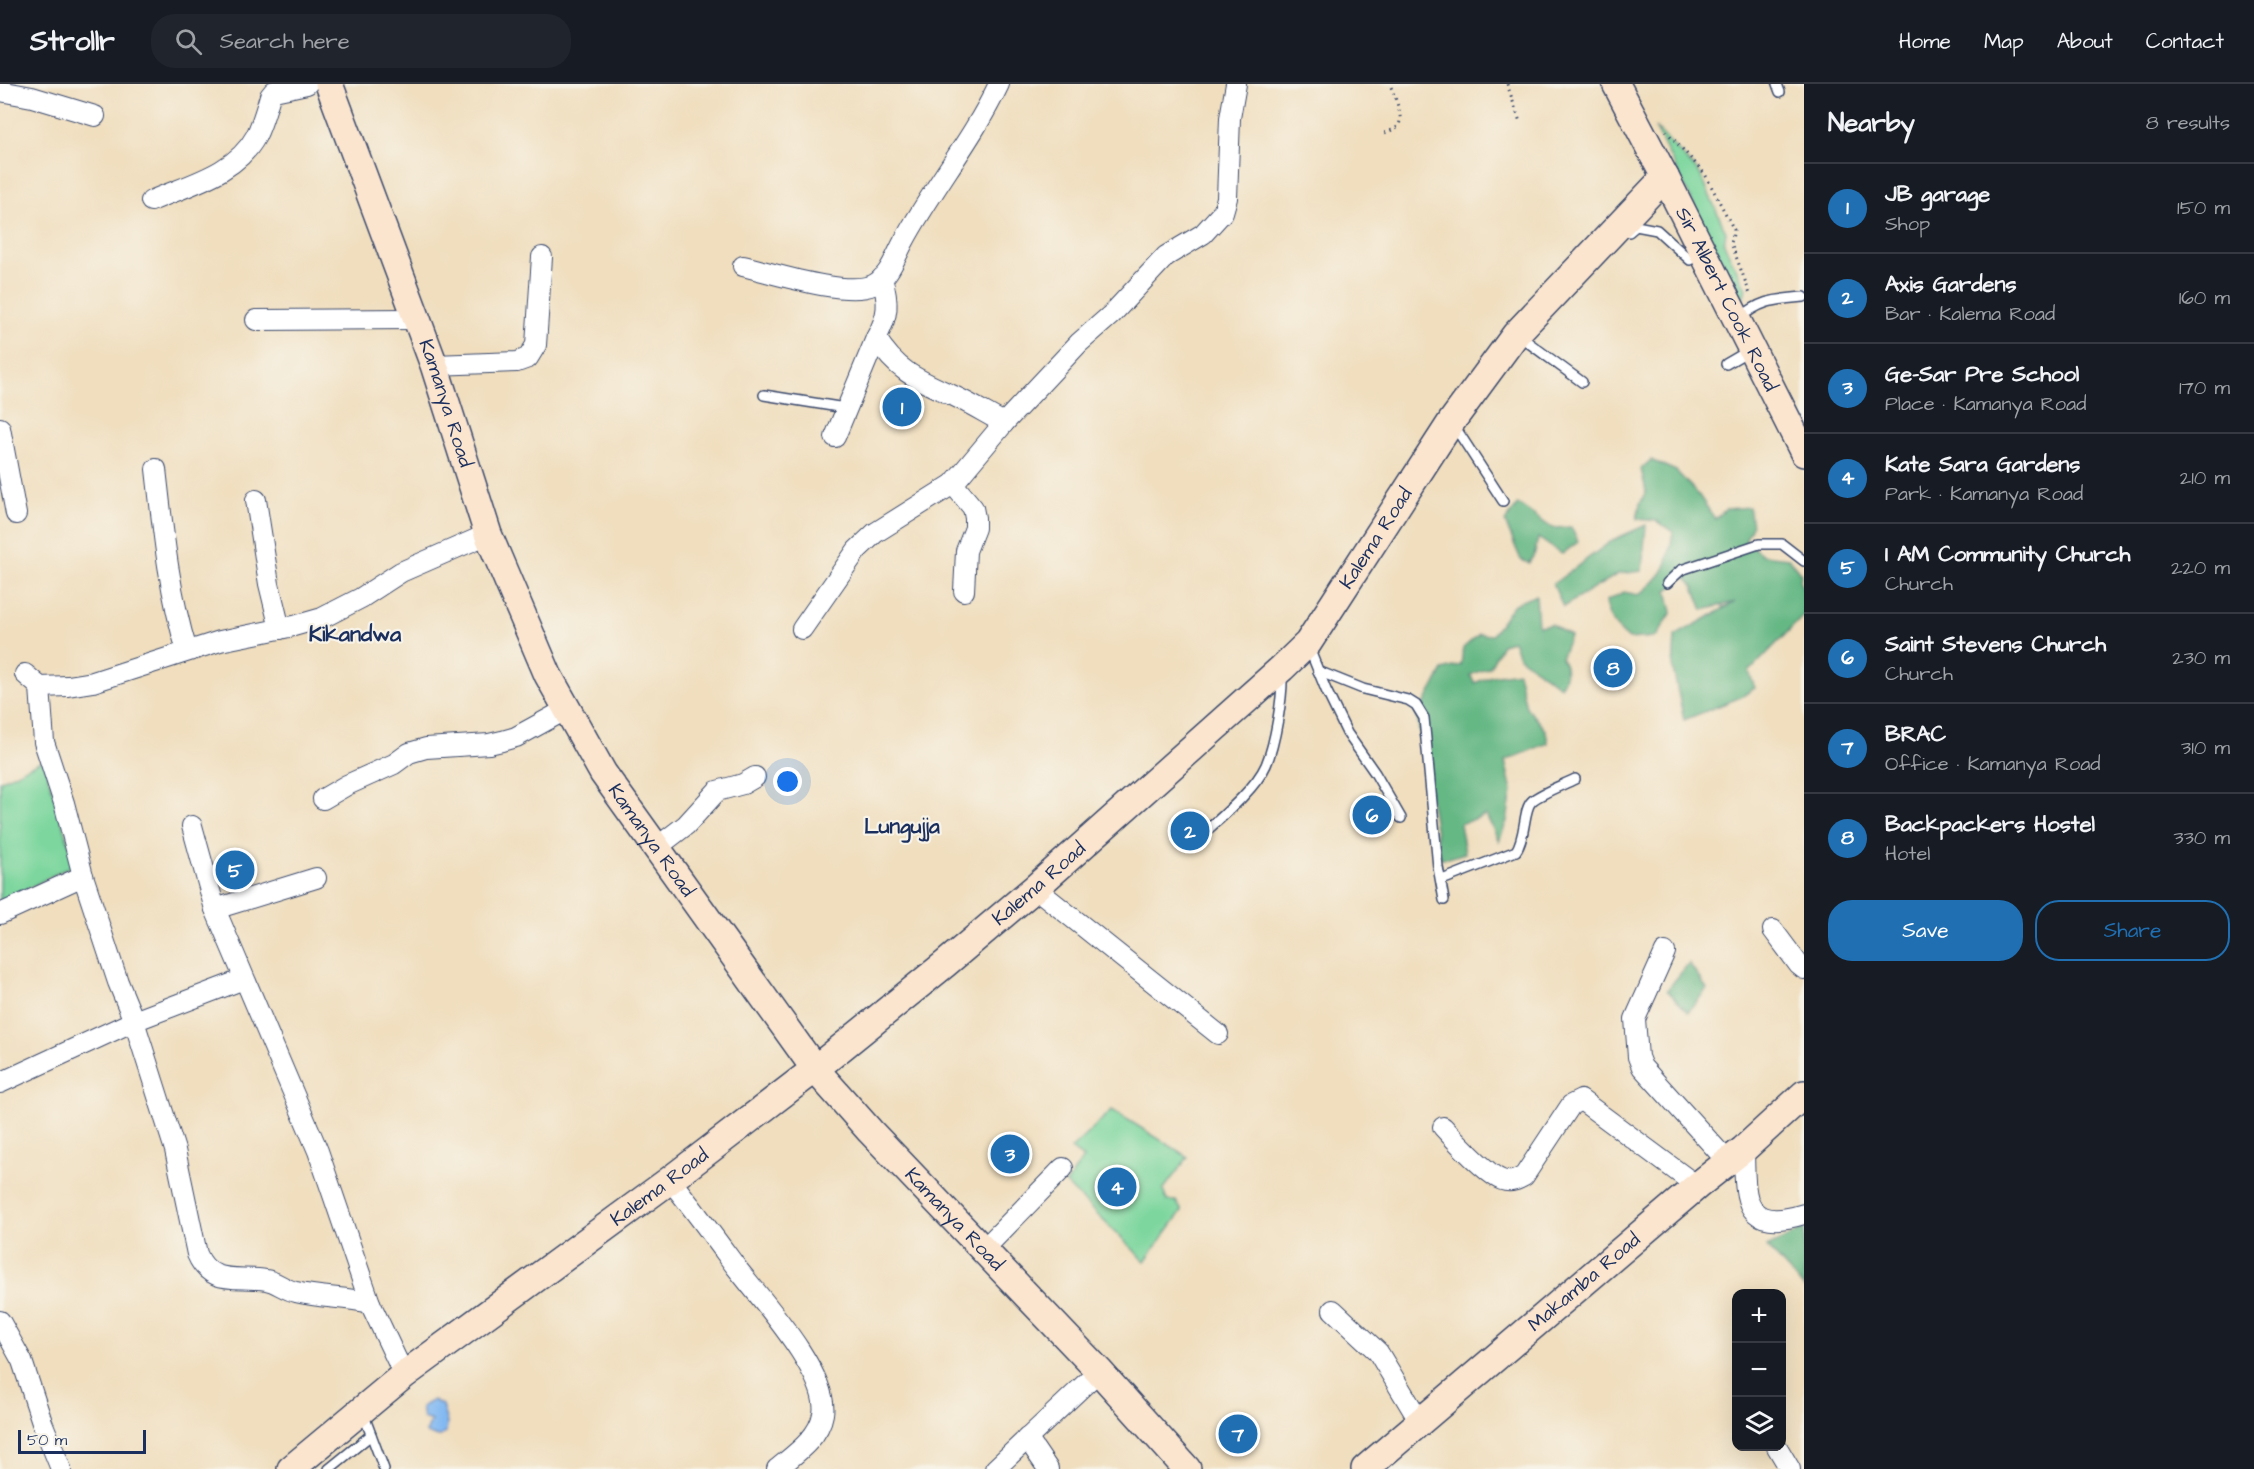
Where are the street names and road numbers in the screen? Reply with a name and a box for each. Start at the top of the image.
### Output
street label: Sir Albert Cook Road [1668,202,1785,396]
street label: Kamanya Road [412,335,480,471]
street label: Kalema Road [1333,482,1419,595]
street label: Kamanya Road [601,778,701,903]
street label: Kalema Road [986,835,1092,932]
street label: Kalema Road [605,1141,714,1233]
street label: Kamanya Road [898,1161,1010,1277]
street label: Makamba Road [1522,1226,1647,1338]

